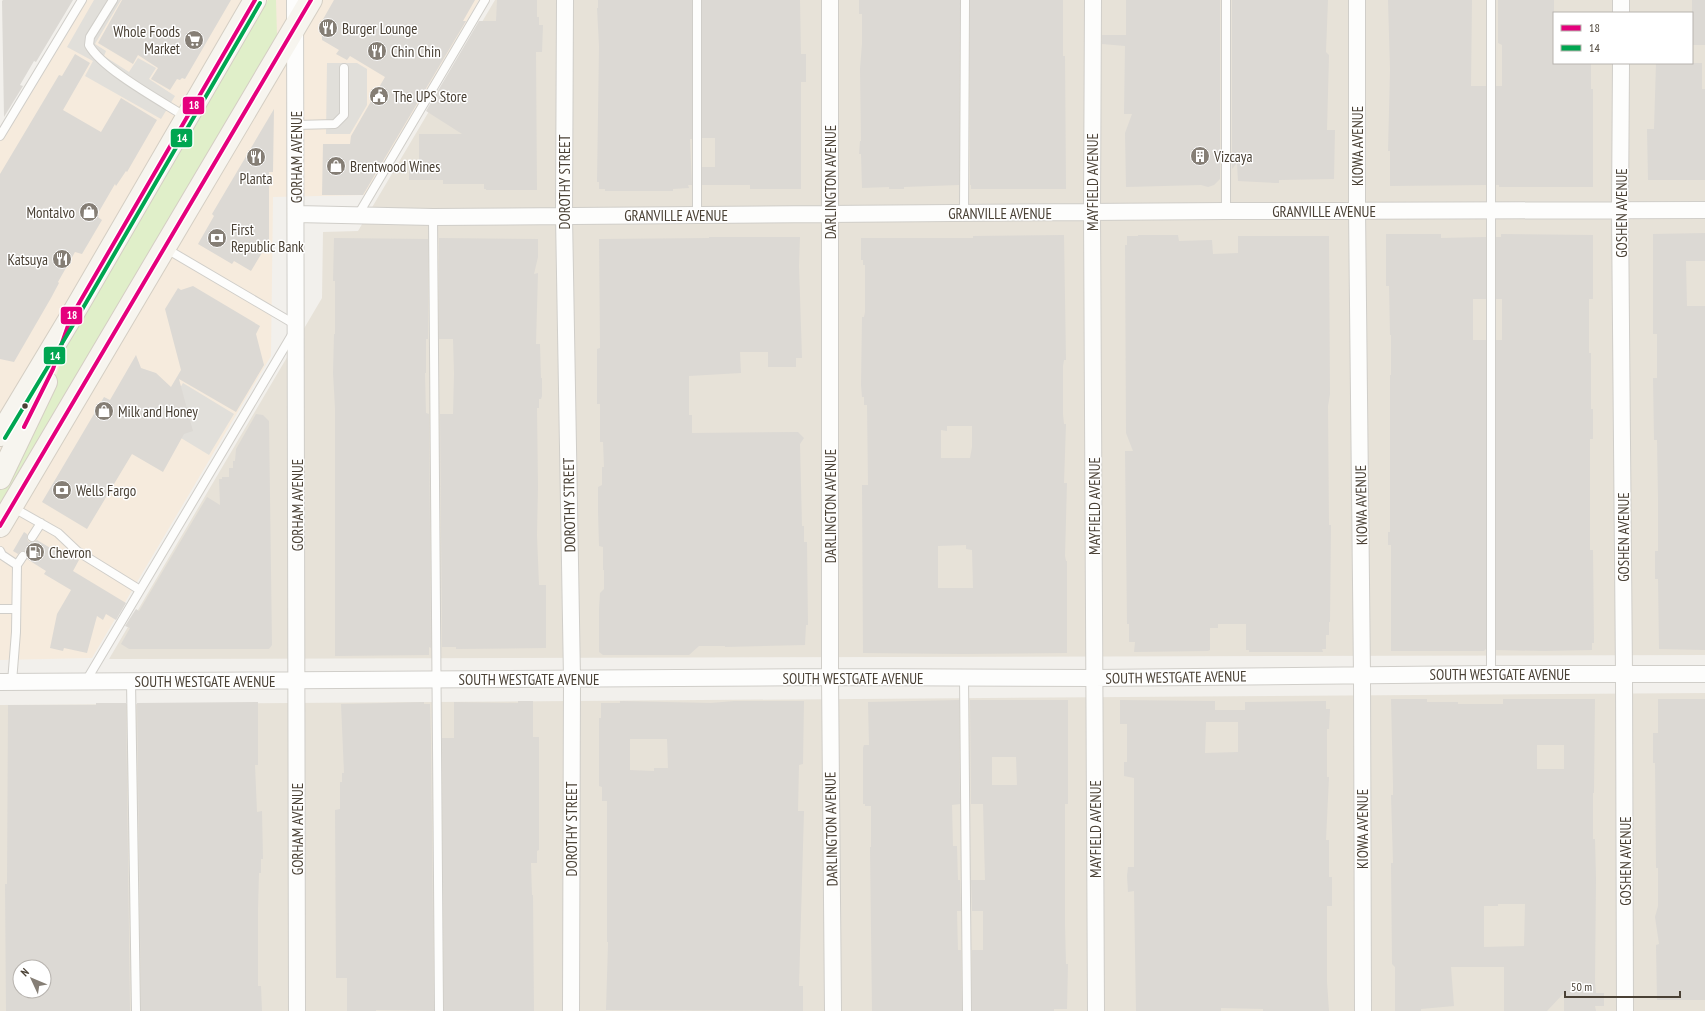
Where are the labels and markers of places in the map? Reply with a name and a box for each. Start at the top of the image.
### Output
restaurant icon: Burger Lounge [317,17,339,39]
place label: Burger Lounge [342,19,417,38]
place label: Whole Foods Market [113,22,180,58]
supermarket icon: Whole Foods Market [183,29,205,51]
restaurant icon: Chin Chin [366,40,388,62]
place label: Chin Chin [391,42,441,61]
public building icon: The UPS Store [368,85,390,107]
place label: The UPS Store [393,87,467,106]
building icon: Vizcaya [1189,145,1211,167]
restaurant icon: Planta [245,146,267,168]
place label: Vizcaya [1213,147,1252,166]
shop icon: Brentwood Wines [325,155,347,177]
place label: Brentwood Wines [350,157,440,176]
place label: Planta [240,169,272,188]
shop icon: Montalvo [78,201,100,223]
place label: Montalvo [26,203,75,222]
place label: First Republic Bank [231,220,304,256]
bank icon: First Republic Bank [206,227,228,249]
restaurant icon: Katsuya [51,248,73,270]
place label: Katsuya [8,250,48,269]
shop icon: Milk and Honey [93,400,115,422]
unlabelled marker [20,401,30,411]
place label: Milk and Honey [118,402,198,421]
bank icon: Wells Fargo [51,479,73,501]
place label: Wells Fargo [76,481,136,500]
fuel station icon: Chevron [24,541,46,563]
place label: Chevron [49,543,91,562]

